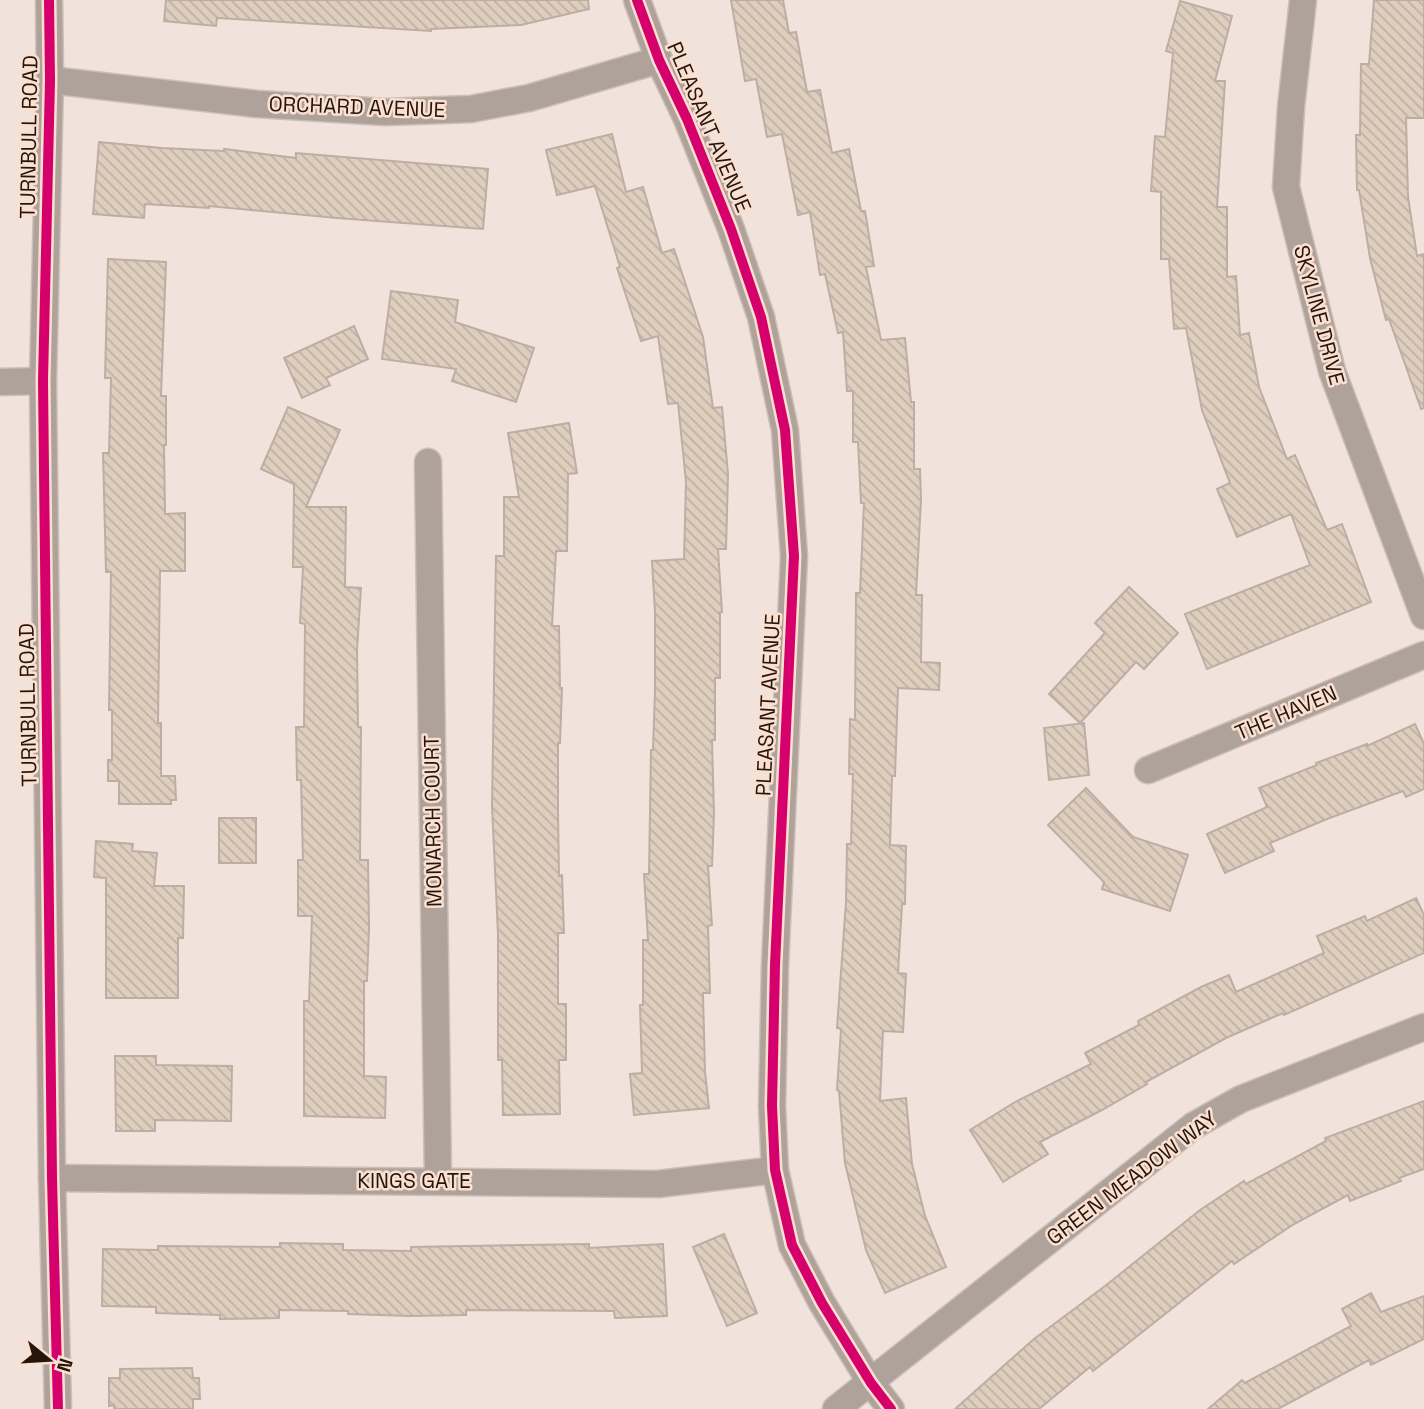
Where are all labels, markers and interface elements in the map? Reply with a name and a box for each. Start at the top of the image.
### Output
street label: PLEASANT AVENUE [661,37,758,216]
street label: TURNBULL ROAD [14,55,43,219]
street label: ORCHARD AVENUE [268,90,446,123]
street label: SKYLINE DRIVE [1288,242,1351,388]
street label: PLEASANT AVENUE [749,613,786,797]
street label: TURNBULL ROAD [13,623,42,787]
street label: THE HAVEN [1231,679,1341,746]
street label: MONARCH COURT [417,735,448,907]
street label: GREEN MEADOW WAY [1041,1104,1223,1251]
street label: KINGS GATE [357,1167,471,1194]
north arrow [14,1325,84,1395]
text: N [51,1355,79,1375]

